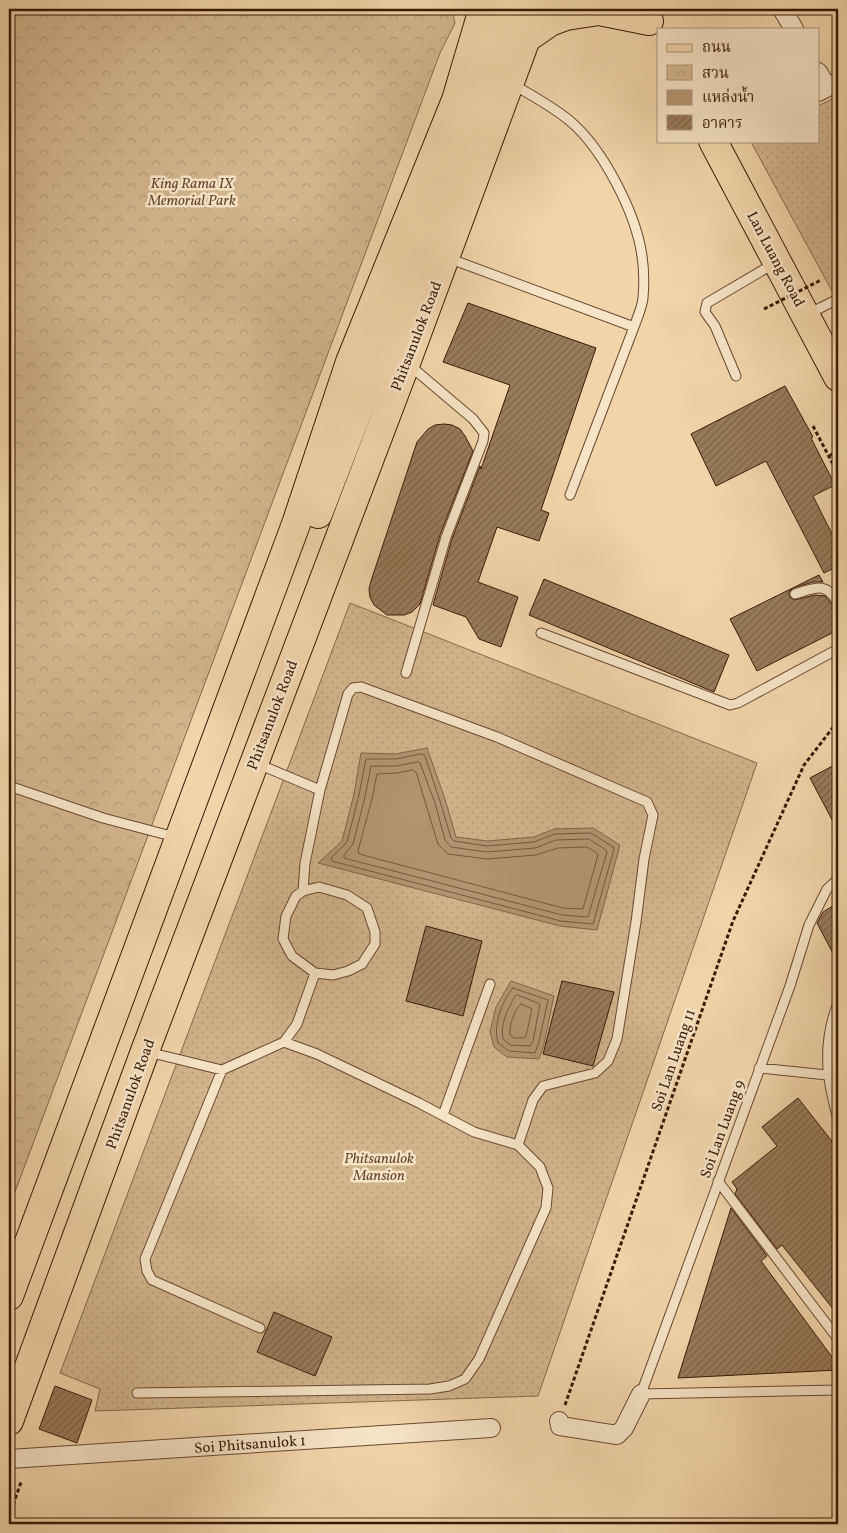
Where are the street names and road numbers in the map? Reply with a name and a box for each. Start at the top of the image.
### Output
street label: Lan Luang Road [741,208,809,311]
street label: Phitsanulok Road [387,279,448,394]
street label: Phitsanulok Road [243,658,304,773]
street label: Soi Lan Luang 11 [647,1006,702,1115]
street label: Phitsanulok Road [102,1036,161,1153]
street label: Soi Lan Luang 9 [696,1077,751,1182]
street label: Soi Phitsanulok 1 [194,1431,307,1460]

